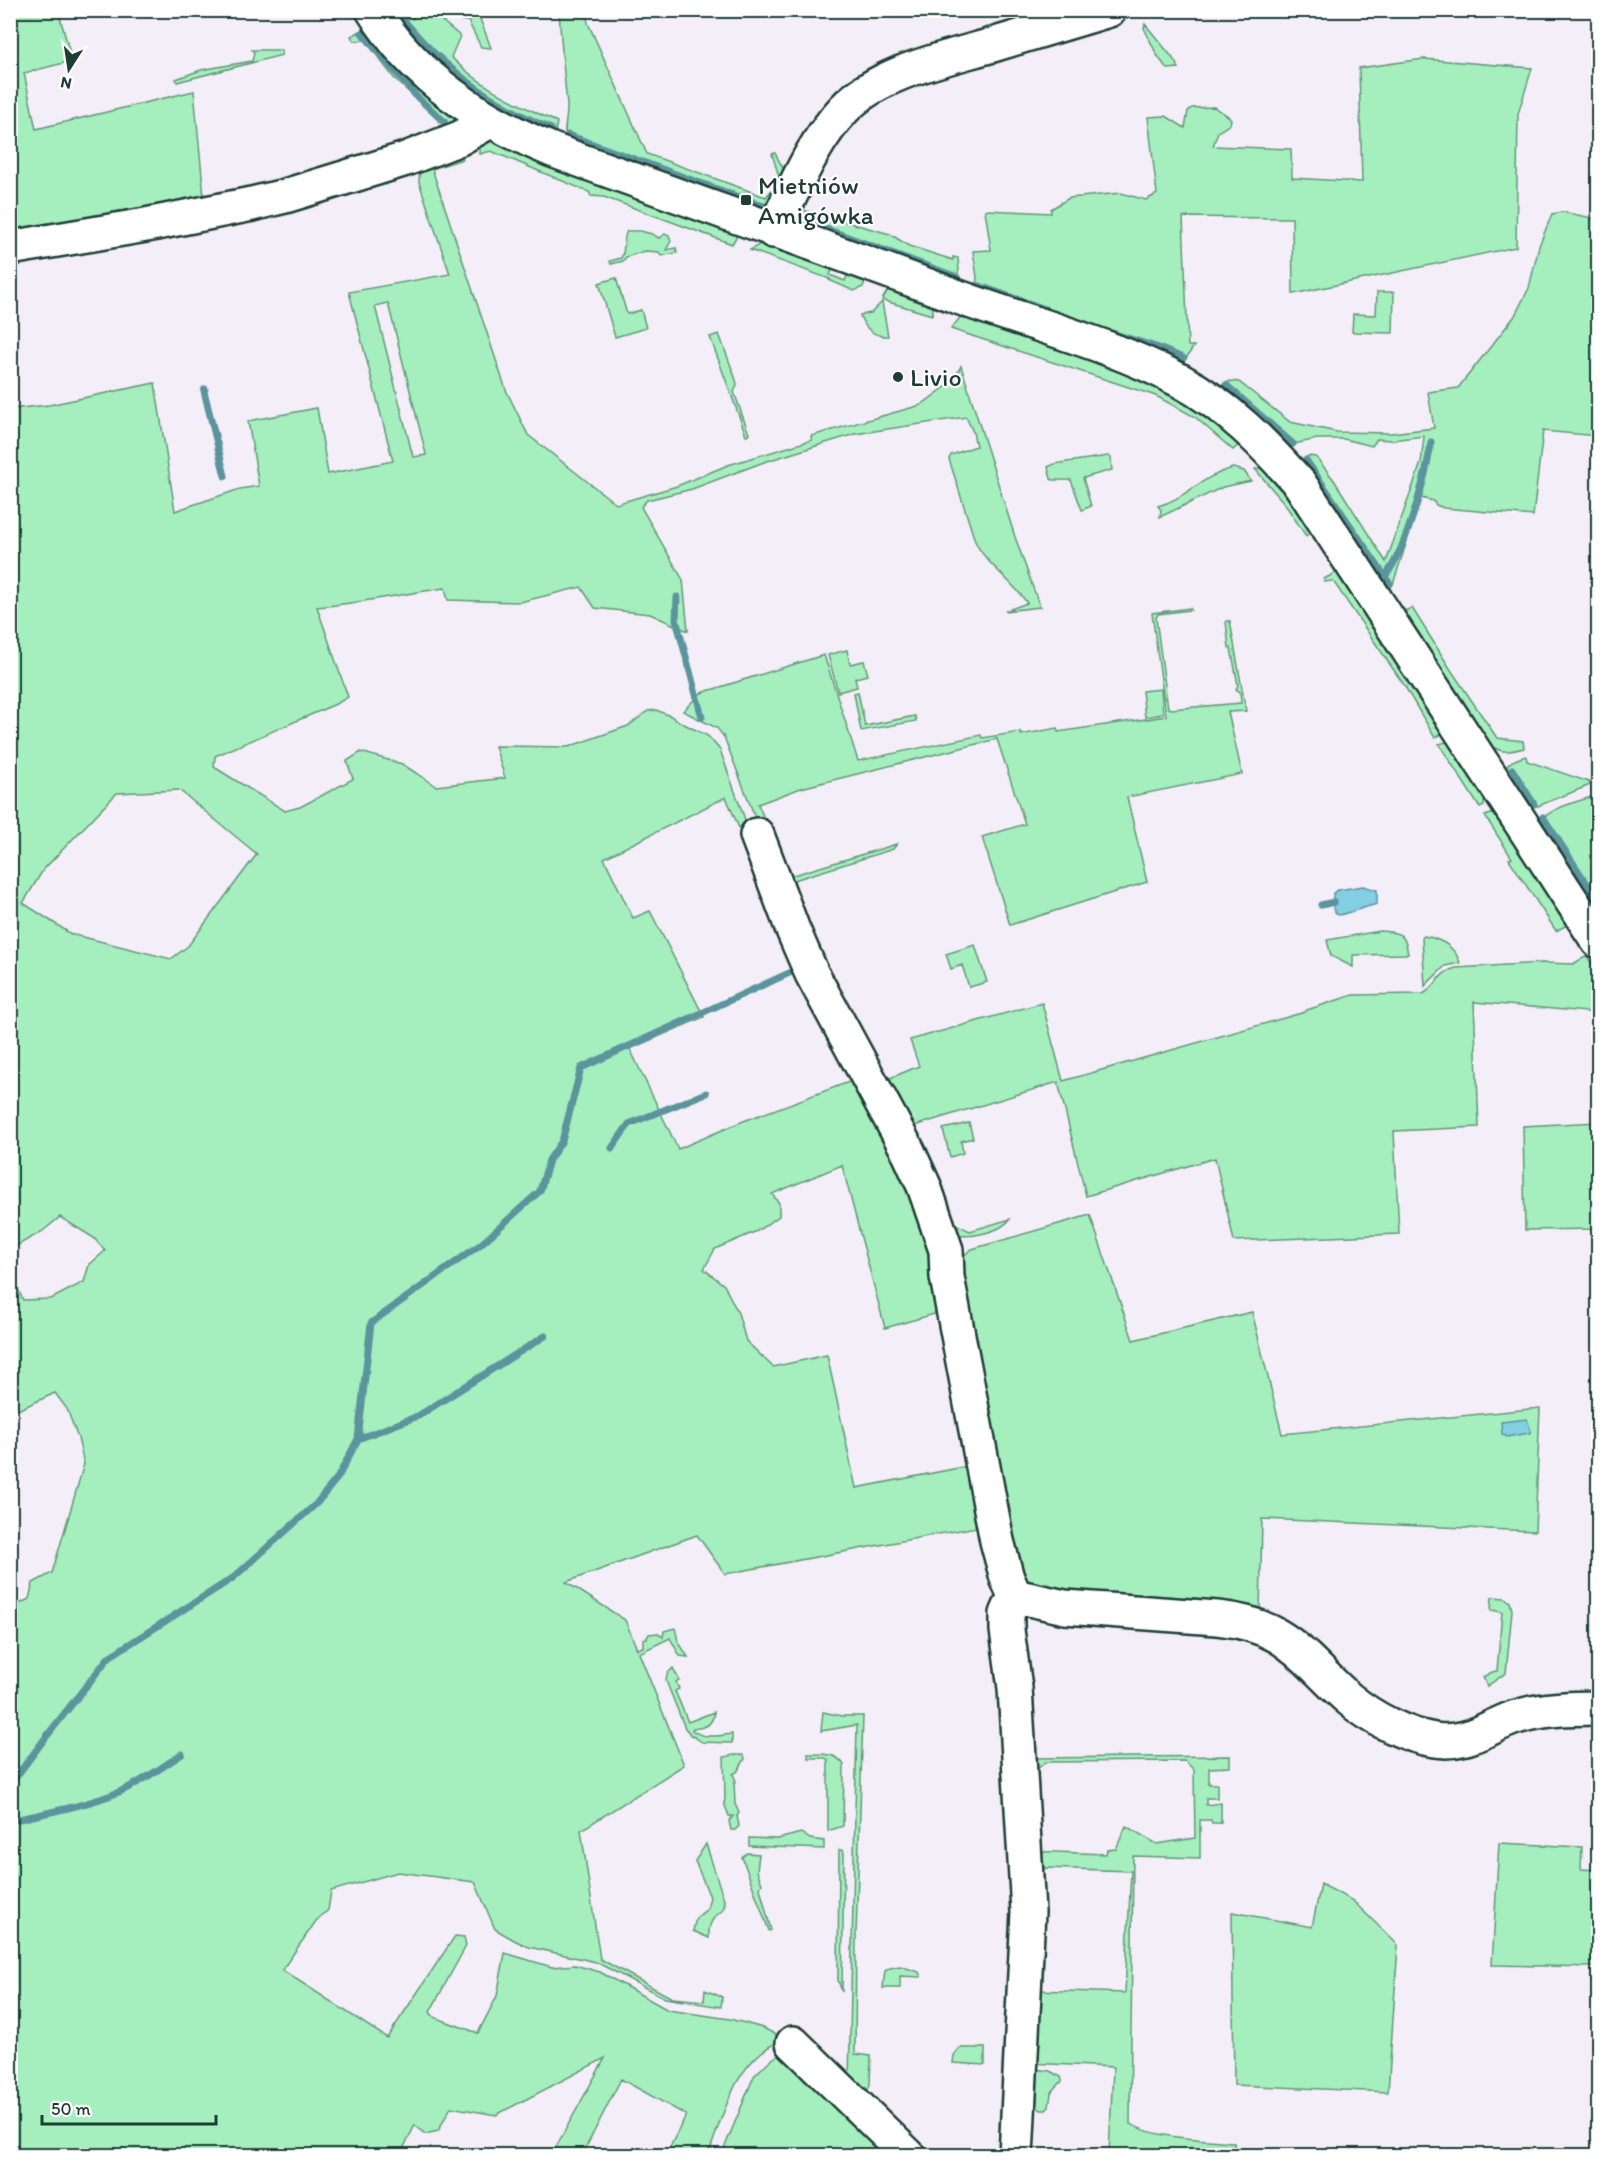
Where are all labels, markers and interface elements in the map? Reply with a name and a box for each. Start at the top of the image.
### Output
north arrow [39,39,99,99]
text: N [59,73,73,94]
place label: Mietniów Amigówka [758,169,874,231]
marker: Mietniów Amigówka [739,193,753,207]
place label: Livio [910,361,962,393]
marker: Livio [891,370,905,384]
scale bar [42,2088,216,2126]
text: 50 m [51,2098,91,2120]

